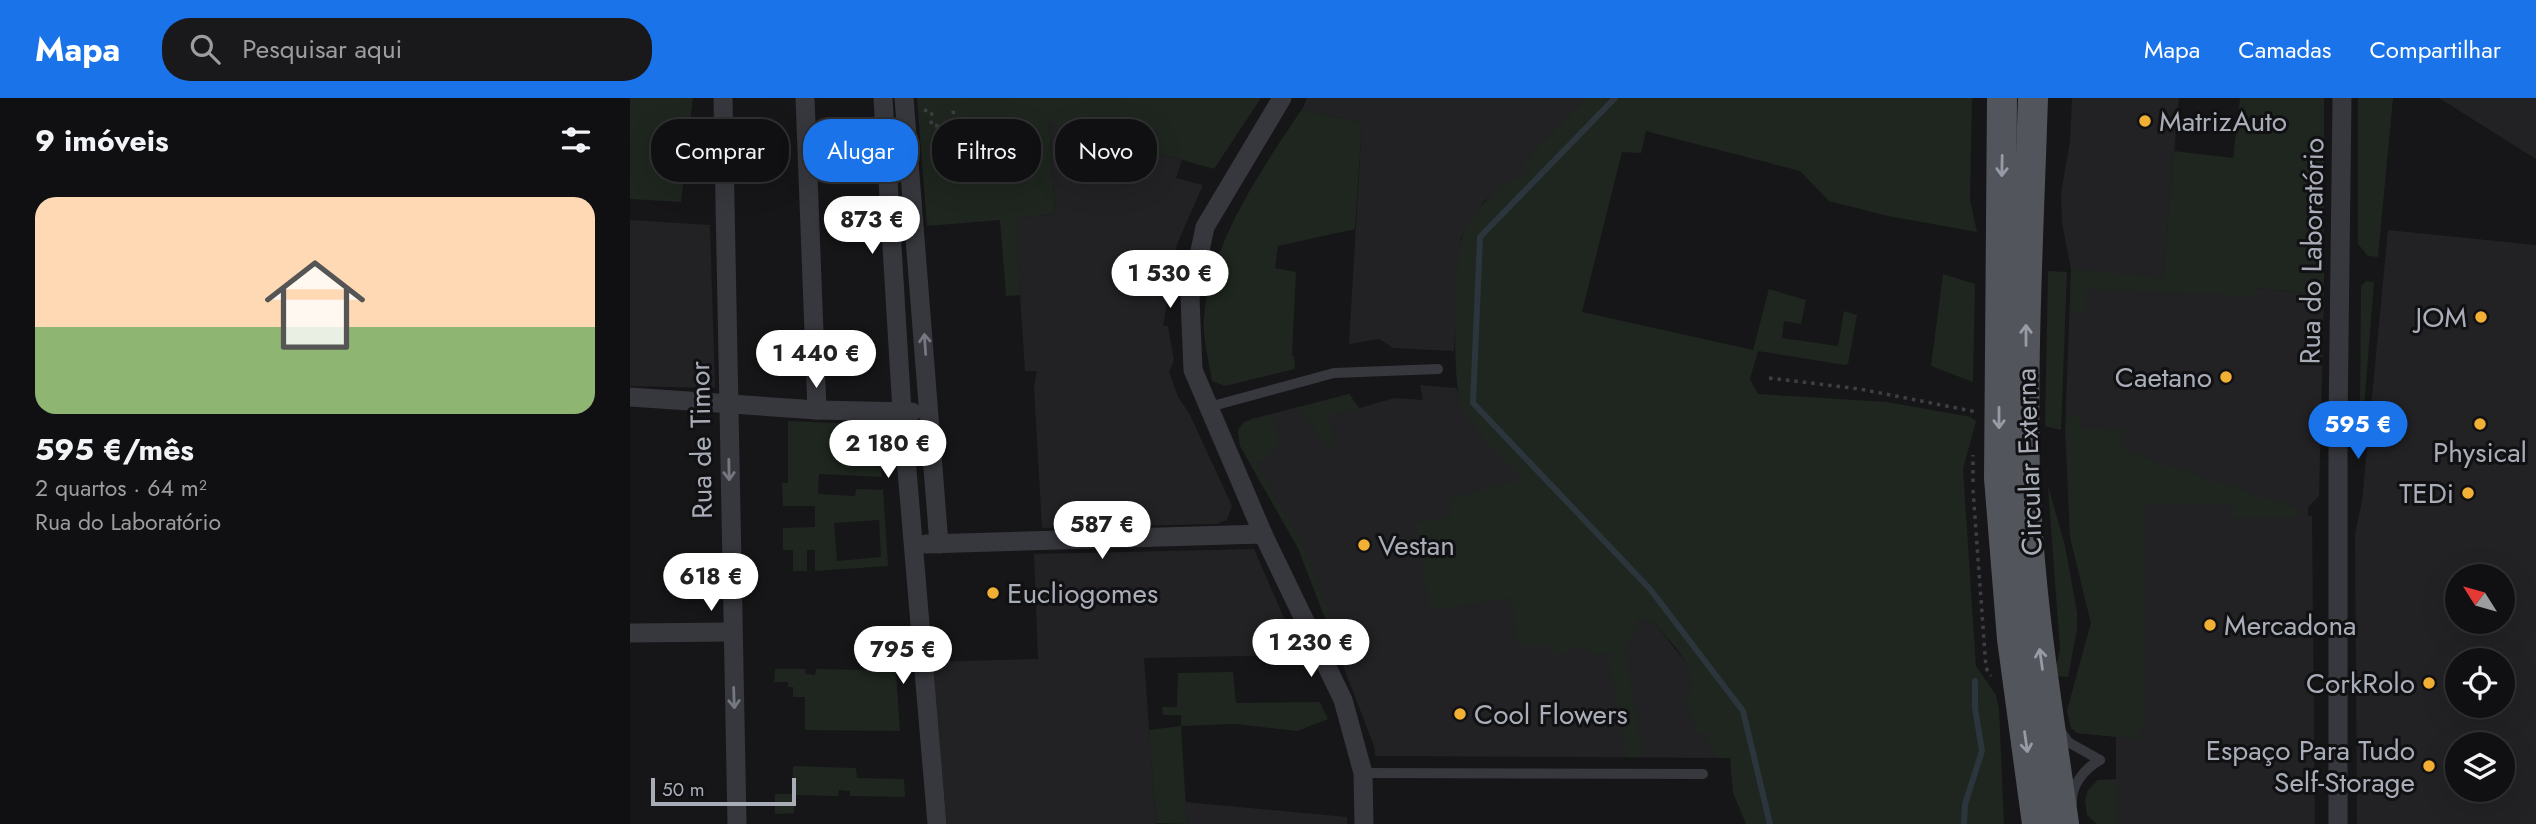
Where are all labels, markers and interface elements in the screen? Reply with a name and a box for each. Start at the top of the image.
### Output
search box [162,18,652,81]
text: Mapa [35,26,120,73]
icon: search [186,30,224,68]
text: Pesquisar aqui [242,30,402,68]
text: Mapa [2144,32,2200,67]
text: Camadas [2238,32,2331,67]
text: Compartilhar [2369,32,2501,67]
place label: MatrizAuto [2159,101,2287,142]
marker: MatrizAuto [2137,113,2153,129]
text: 9 imóveis [35,119,169,162]
chip: Comprar [651,119,789,182]
chip: Alugar [803,119,918,182]
chip: Filtros [932,119,1041,182]
chip: Novo [1055,119,1157,182]
icon: filters [557,121,595,159]
street label: Rua do Laboratório [2290,137,2334,365]
one-way arrow [1995,154,2009,177]
pin: 873 € [823,197,921,256]
text: 873 € [840,202,904,236]
icon: home [252,242,378,368]
pin: 1 530 € [1105,250,1235,310]
text: 1 530 € [1128,256,1212,290]
place label: JOM [2411,297,2467,338]
marker: JOM [2473,309,2489,325]
one-way arrow [2019,323,2033,346]
pin: 1 440 € [751,330,881,390]
one-way arrow [918,333,931,356]
text: 1 440 € [772,336,860,370]
place label: Caetano [2115,357,2212,398]
street label: Rua de Timor [679,360,723,519]
street label: Circular Externa [2005,367,2053,557]
marker: Caetano [2218,369,2234,385]
pin: 595 € [2309,402,2407,461]
one-way arrow [1992,406,2006,429]
text: 595 € [2324,407,2392,441]
marker: Physical [2472,416,2488,432]
pin: 2 180 € [823,420,953,480]
text: 2 180 € [845,426,931,460]
text: 595 €/mês [35,428,194,471]
place label: Physical [2433,432,2527,473]
one-way arrow [723,459,736,482]
text: 2 quartos · 64 m² [35,471,207,505]
place label: TEDi [2399,473,2454,514]
marker: TEDi [2460,485,2476,501]
pin: 587 € [1053,502,1151,561]
text: Rua do Laboratório [35,505,221,539]
text: 587 € [1070,507,1134,541]
place label: Vestan [1378,525,1455,566]
marker: Vestan [1356,537,1372,553]
pin: 618 € [662,554,760,613]
text: 618 € [679,559,743,593]
north arrow [2445,564,2515,634]
map controls [2445,564,2515,802]
place label: Eucliogomes [1007,573,1158,614]
marker: Eucliogomes [985,585,1001,601]
place label: Mercadona [2224,605,2357,646]
marker: Mercadona [2202,617,2218,633]
pin: 1 230 € [1246,620,1376,679]
text: 1 230 € [1268,625,1354,659]
pin: 795 € [854,626,952,686]
text: 795 € [870,632,936,666]
one-way arrow [2035,648,2048,671]
button: locate [2445,648,2515,718]
place label: CorkRolo [2306,663,2415,704]
marker: CorkRolo [2421,675,2437,691]
one-way arrow [727,686,740,709]
place label: Cool Flowers [1474,694,1628,735]
marker: Cool Flowers [1452,706,1468,722]
one-way arrow [2020,730,2033,753]
place label: Espaço Para Tudo Self-Storage [2206,730,2415,803]
button: layers [2445,732,2515,802]
marker: Espaço Para Tudo Self-Storage [2421,758,2437,774]
scale bar [651,775,796,807]
text: 50 m [662,776,705,803]

